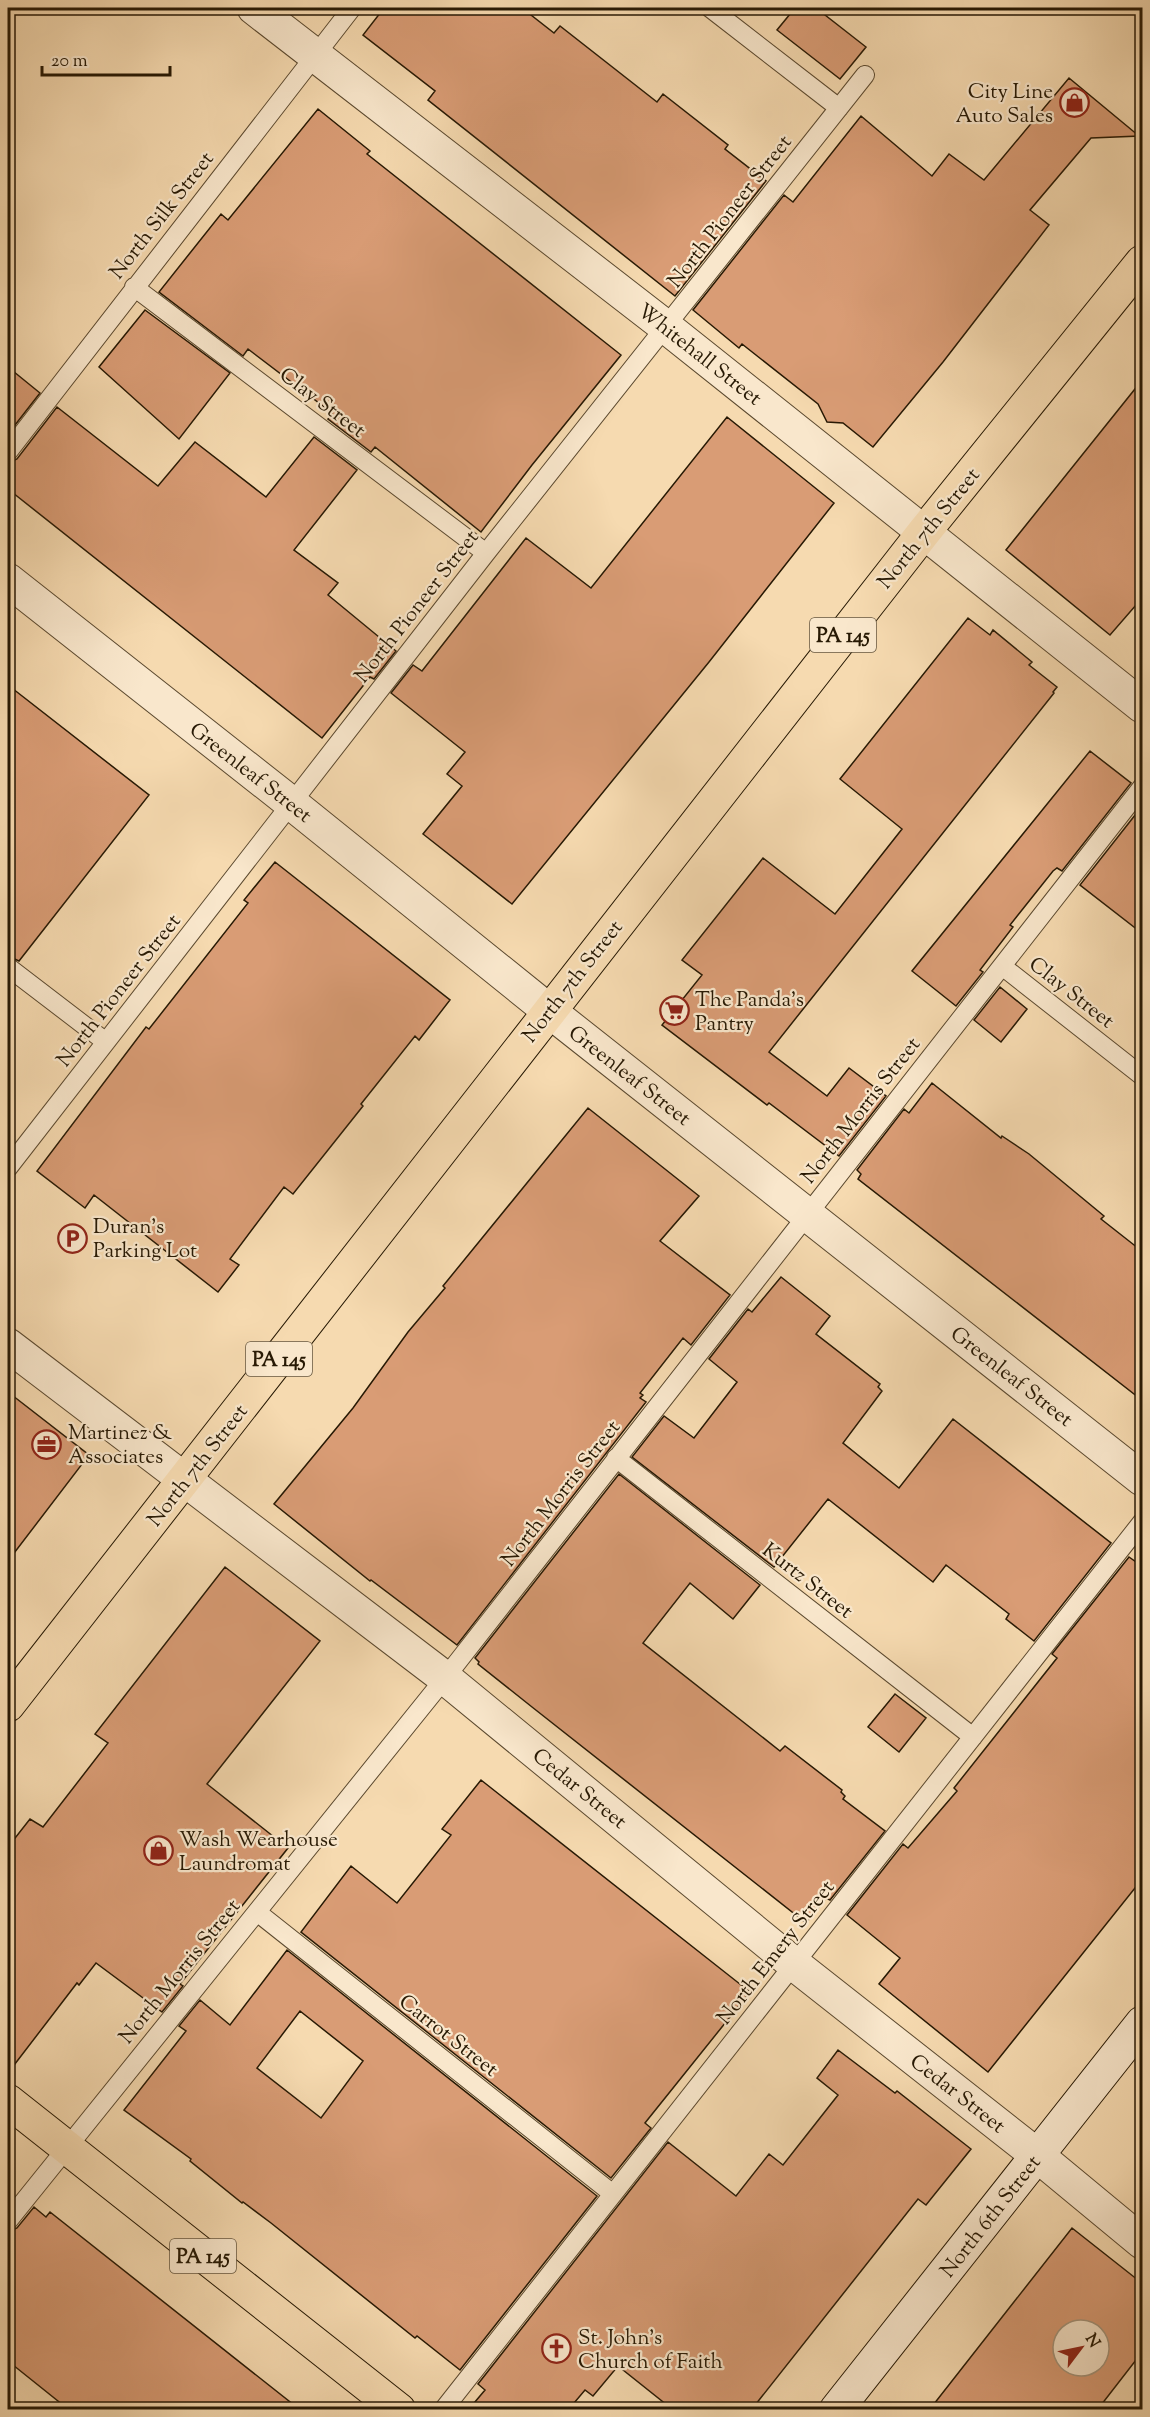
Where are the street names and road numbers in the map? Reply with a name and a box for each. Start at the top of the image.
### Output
street label: North Pioneer Street [661,129,800,295]
street label: North Silk Street [103,146,222,286]
street label: Whitehall Street [630,297,767,414]
street label: Clay Street [272,361,371,446]
street label: North 7th Street [871,462,988,596]
street label: North Pioneer Street [348,524,487,690]
road number: PA 145 [810,618,876,652]
street label: Greenleaf Street [182,716,317,831]
street label: North Pioneer Street [50,908,189,1074]
street label: North 7th Street [516,914,631,1050]
street label: Clay Street [1022,951,1120,1037]
street label: Greenleaf Street [561,1019,696,1134]
street label: North Morris Street [795,1031,928,1191]
street label: Greenleaf Street [943,1320,1078,1435]
road number: PA 145 [246,1342,312,1376]
street label: North 7th Street [141,1398,256,1534]
street label: North Morris Street [495,1414,628,1574]
street label: Kurtz Street [755,1536,859,1627]
street label: Cedar Street [525,1742,632,1837]
street label: North Emery Street [710,1874,843,2032]
street label: North Morris Street [113,1893,249,2051]
street label: Carrot Street [392,1988,504,2085]
street label: Cedar Street [903,2048,1011,2141]
street label: North 6th Street [934,2150,1049,2285]
road number: PA 145 [170,2239,236,2273]

